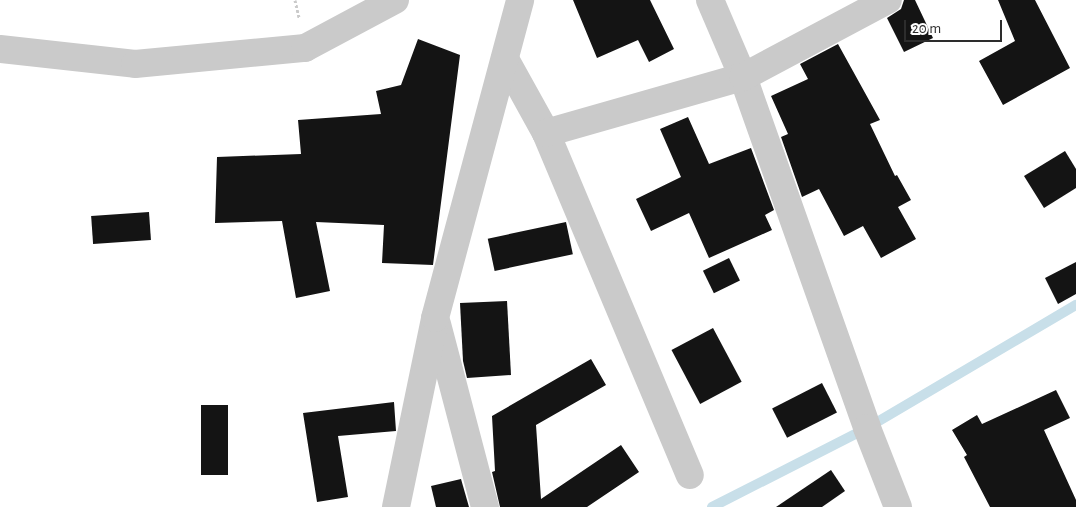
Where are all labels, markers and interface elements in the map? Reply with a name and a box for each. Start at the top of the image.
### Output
scale bar [906,10,1004,42]
text: 20 m [912,21,941,36]

